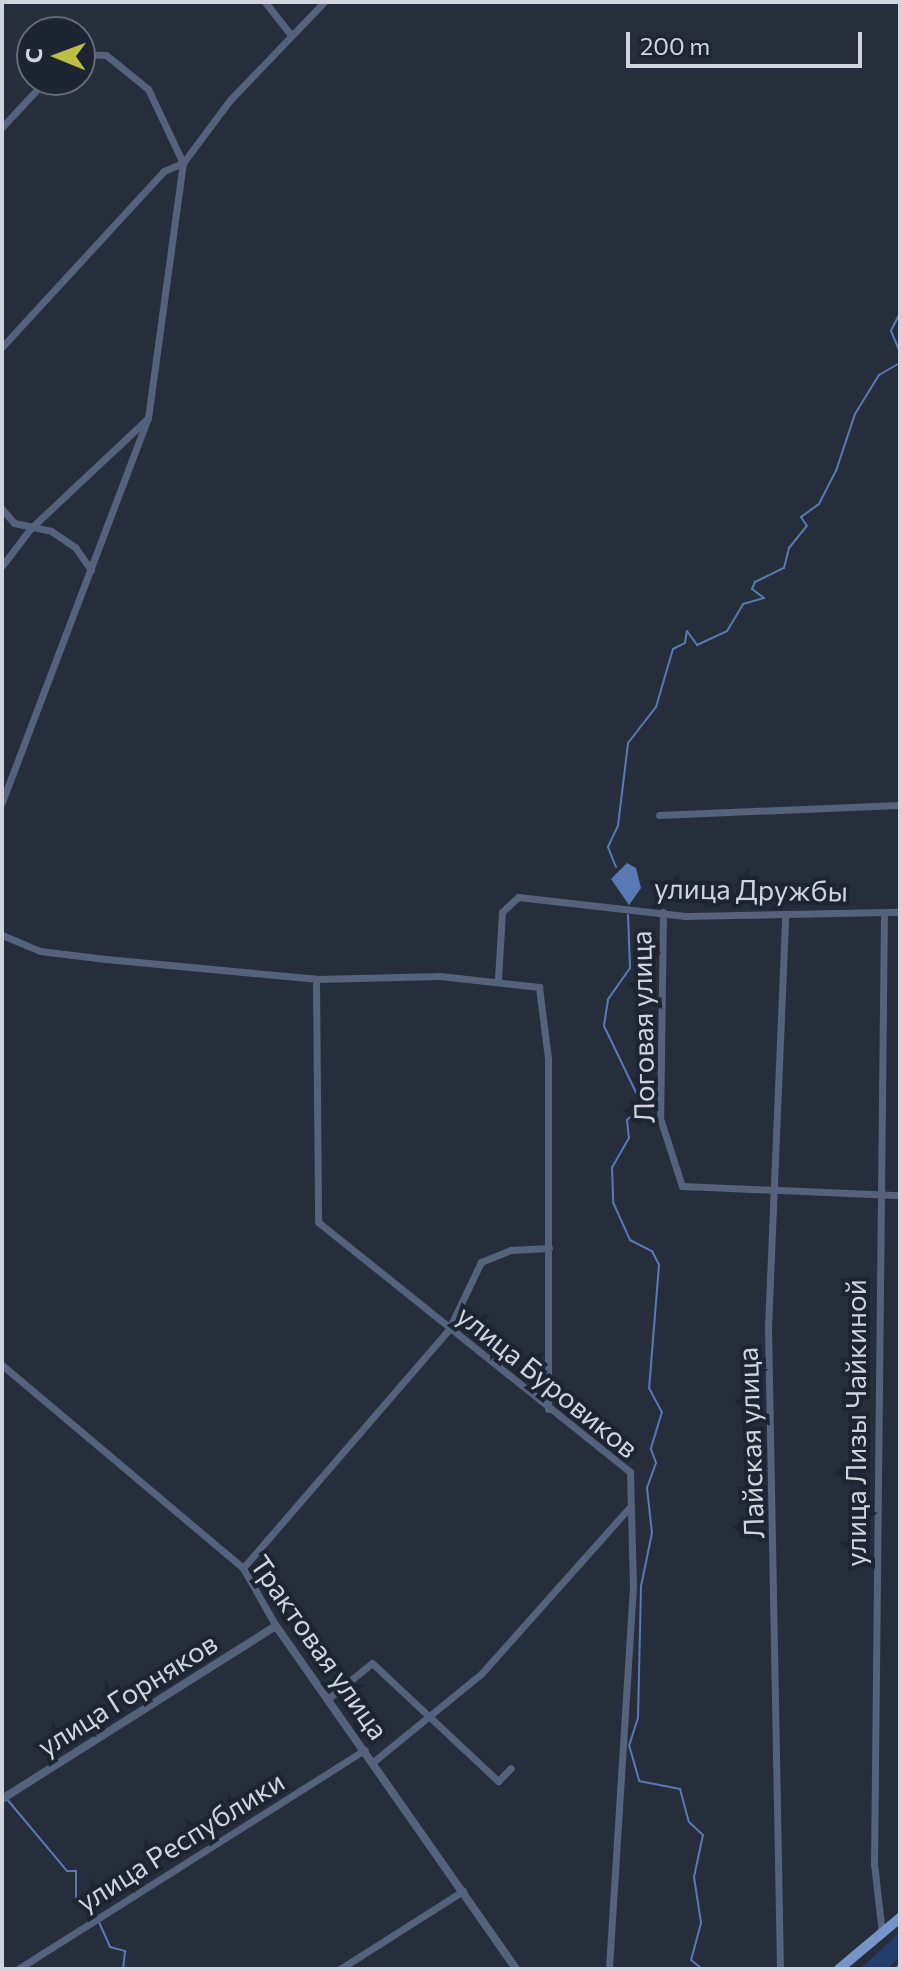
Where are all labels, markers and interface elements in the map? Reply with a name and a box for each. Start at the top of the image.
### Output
north arrow [16,16,96,96]
scale bar [630,16,866,66]
text: 200 m [640,31,710,60]
text: С [20,48,47,63]
street label: улица Дружбы [654,871,848,907]
street label: Логовая улица [624,930,660,1124]
street label: улица Лизы Чайкиной [838,1279,872,1567]
street label: улица Буровиков [451,1298,645,1464]
street label: Лайская улица [730,1347,770,1539]
street label: Трактовая улица [244,1548,396,1746]
street label: улица Горняков [31,1625,223,1763]
street label: улица Республики [70,1764,290,1918]

